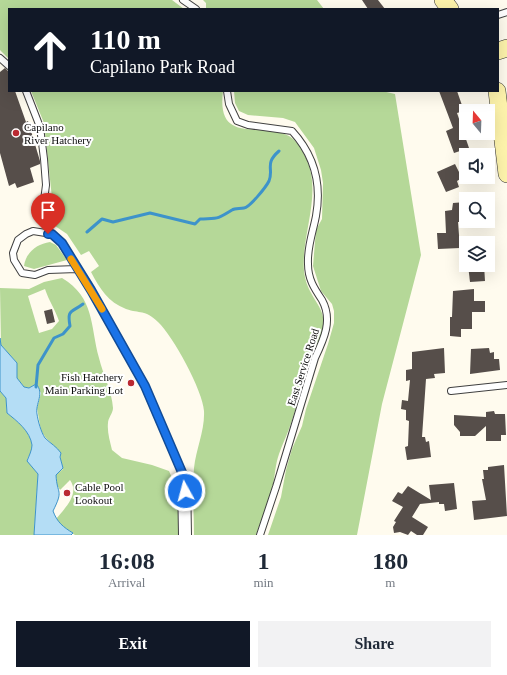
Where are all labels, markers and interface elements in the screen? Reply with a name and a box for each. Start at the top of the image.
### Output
icon: ahead [24,24,76,76]
text: 110 m [90,24,161,55]
text: Capilano Park Road [90,57,235,77]
north arrow [459,104,495,140]
map controls [459,104,495,272]
place label: Capilano River Hatchery [24,121,92,146]
marker: Capilano River Hatchery [11,128,21,138]
button: sound [459,148,495,184]
button: search [459,192,495,228]
pin [31,193,65,234]
icon: arrive [37,199,59,221]
button: layers [459,236,495,272]
street label: East Service Road [285,326,321,407]
place label: Fish Hatchery Main Parking Lot [45,371,123,396]
marker: Fish Hatchery Main Parking Lot [126,378,136,388]
position arrow [164,470,206,512]
place label: Cable Pool Lookout [75,481,124,506]
marker: Cable Pool Lookout [62,488,72,498]
text: 16:08 [99,548,155,574]
text: 1 [257,548,269,574]
text: 180 [372,548,408,574]
text: Arrival [108,575,145,590]
text: min [253,575,274,590]
text: m [385,575,395,590]
button: Exit [16,621,250,667]
button: Share [258,621,491,667]

